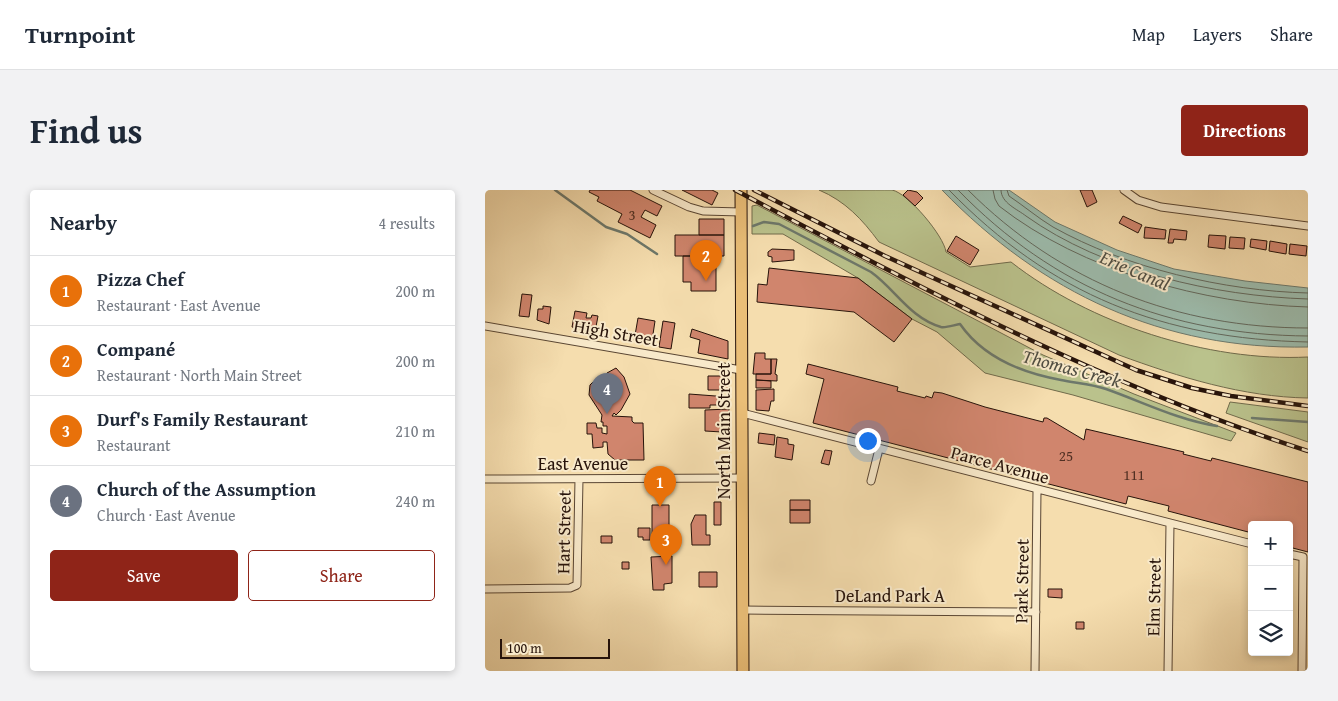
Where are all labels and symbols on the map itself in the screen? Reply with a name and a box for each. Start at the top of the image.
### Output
house number: 3 [628,204,636,225]
pin: 2 [690,240,722,281]
water label: Erie Canal [1095,242,1175,297]
street label: High Street [572,312,661,353]
water label: Thomas Creek [1020,341,1125,395]
street label: North Main Street [710,362,737,499]
pin: 4 [591,373,623,414]
your location [855,428,881,454]
street label: Parce Avenue [948,438,1052,491]
house number: 25 [1059,445,1073,466]
street label: East Avenue [538,450,628,477]
house number: 111 [1123,464,1145,485]
pin: 1 [644,466,676,507]
street label: Hart Street [549,489,578,574]
pin: 3 [650,524,682,565]
street label: Park Street [1007,538,1036,623]
street label: Elm Street [1139,557,1168,636]
street label: DeLand Park A [835,582,945,609]
scale bar [500,636,610,659]

